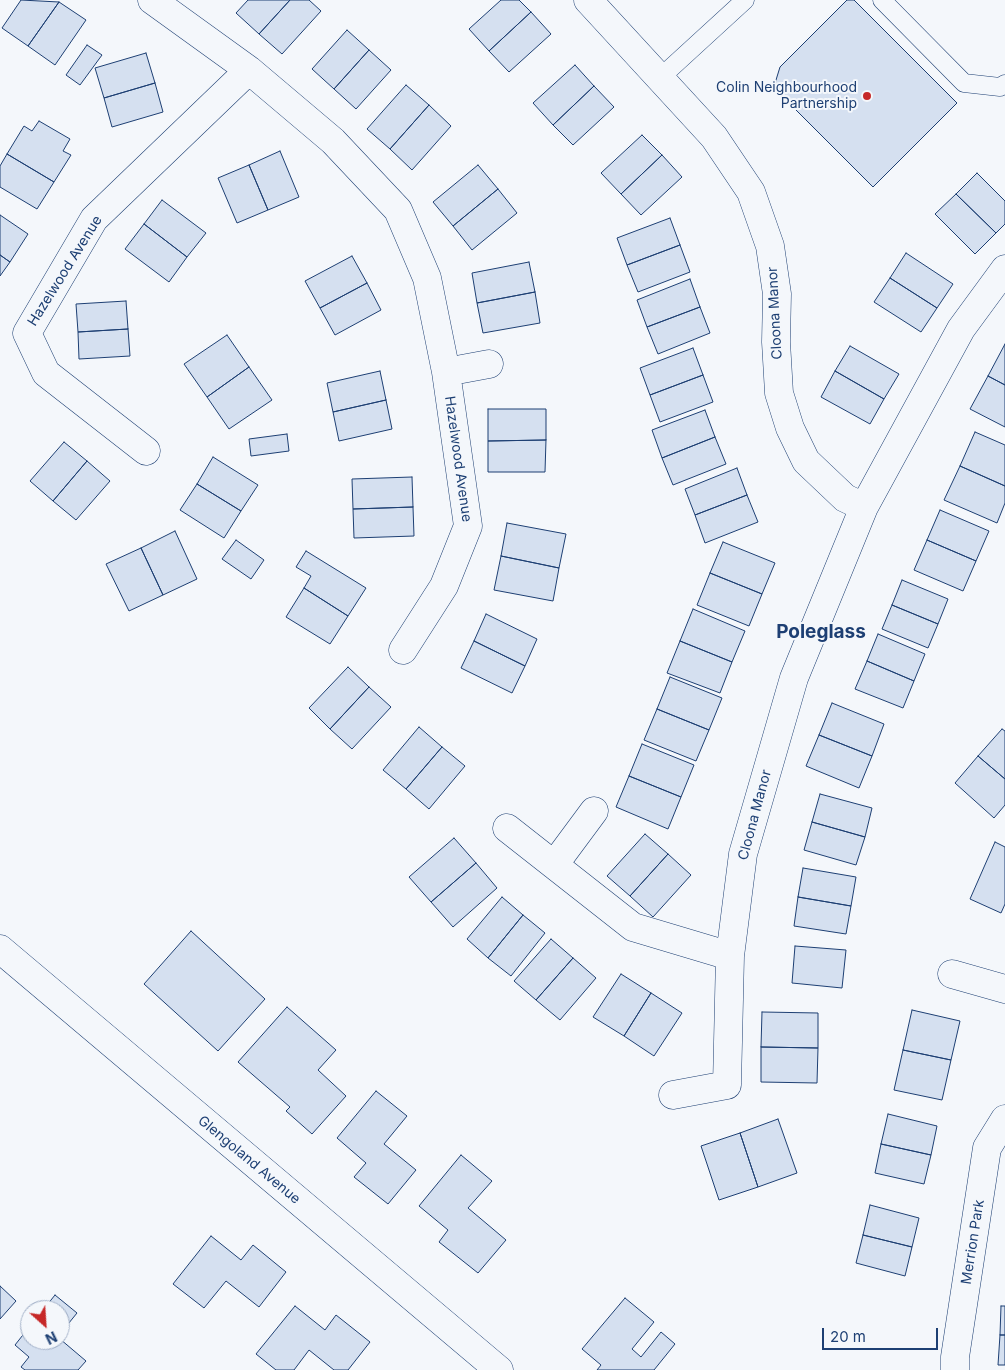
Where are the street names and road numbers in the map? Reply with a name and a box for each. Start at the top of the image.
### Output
street label: Hazelwood Avenue [24,213,106,329]
street label: Cloona Manor [764,266,786,360]
street label: Hazelwood Avenue [441,395,475,523]
street label: Cloona Manor [735,768,775,862]
street label: Glengoland Avenue [194,1112,304,1208]
street label: Merrion Park [958,1198,988,1286]

